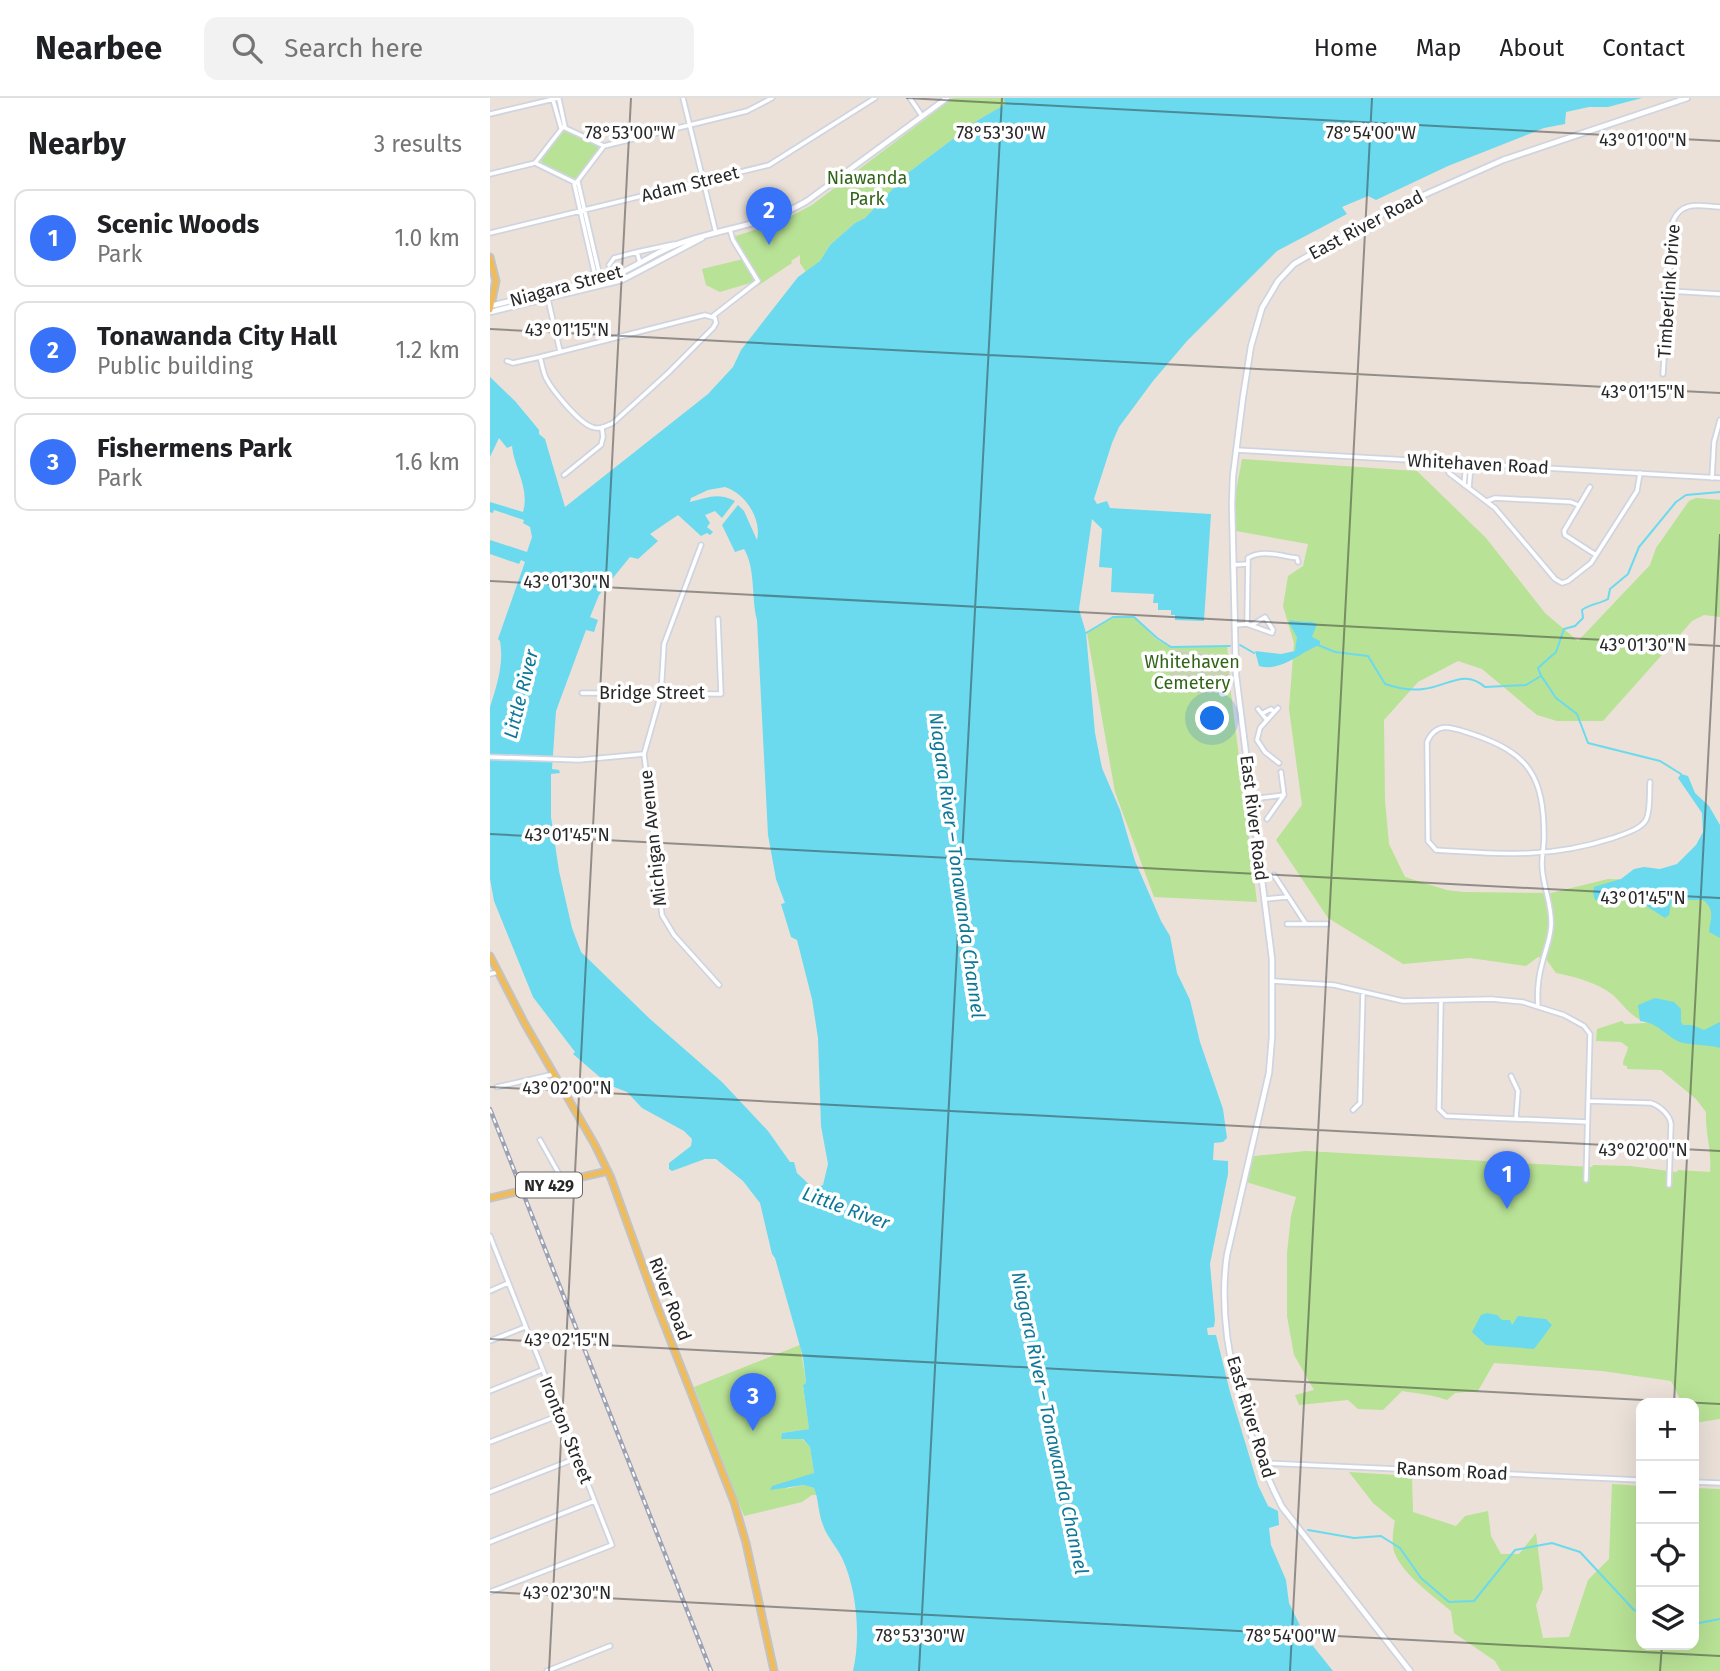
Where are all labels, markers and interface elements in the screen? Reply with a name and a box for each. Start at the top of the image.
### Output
search box [204,17,694,80]
text: Nearbee [35,28,162,68]
icon: search [228,29,266,67]
text: Search here [284,33,423,64]
text: Home [1314,34,1378,62]
text: Map [1416,34,1462,62]
text: About [1500,34,1564,62]
text: Contact [1602,34,1685,62]
text: 78°53'00"W [585,122,675,144]
text: 78°53'30"W [956,122,1046,144]
text: 78°54'00"W [1326,122,1416,144]
text: Nearby [28,126,126,162]
text: 43°01'00"N [1599,129,1687,151]
text: 3 results [374,130,462,158]
street label: Adam Street [639,161,742,207]
park label: Niawanda Park [827,167,907,210]
street label: East River Road [1305,186,1427,264]
pin: 2 [746,187,792,245]
text: Scenic Woods [97,209,259,240]
street label: Timberlink Drive [1653,223,1685,359]
text: 1 [48,224,58,252]
text: 1.0 km [394,224,460,252]
text: Park [97,240,142,268]
street label: Niagara Street [507,260,625,312]
text: 43°01'15"N [525,319,609,341]
text: Tonawanda City Hall [97,321,337,352]
text: 2 [47,336,59,364]
text: 1.2 km [396,336,460,364]
text: Public building [97,352,253,380]
text: 43°01'15"N [1601,381,1685,403]
text: Fishermens Park [97,433,292,464]
text: 3 [47,448,59,476]
text: 1.6 km [395,448,460,476]
street label: Whitehaven Road [1407,449,1549,479]
text: Park [97,464,142,492]
text: 43°01'30"N [523,571,611,593]
text: 43°01'30"N [1599,634,1687,656]
water label: Little River [499,646,543,741]
park label: Whitehaven Cemetery [1144,651,1240,694]
street label: Bridge Street [599,682,706,704]
your location [1195,701,1229,735]
water label: Niagara River – Tonawanda Channel [924,710,990,1020]
street label: East River Road [1235,754,1273,882]
street label: Michigan Avenue [635,769,671,907]
text: 43°01'45"N [524,824,610,846]
text: 43°01'45"N [1600,887,1686,909]
text: 43°02'00"N [522,1077,612,1099]
text: 43°02'00"N [1598,1139,1688,1161]
pin: 1 [1484,1151,1530,1209]
road number: NY 429 [516,1172,582,1198]
water label: Little River [799,1182,893,1235]
street label: River Road [644,1254,696,1344]
water label: Niagara River – Tonawanda Channel [1007,1270,1093,1576]
text: 43°02'15"N [524,1329,610,1351]
street label: East River Road [1222,1353,1280,1481]
street label: Ironton Street [535,1373,598,1487]
pin: 3 [730,1373,776,1431]
map controls [1636,1398,1699,1650]
button: + [1636,1398,1699,1461]
street label: Ransom Road [1396,1457,1508,1485]
button: − [1636,1461,1699,1524]
button: locate [1636,1524,1699,1587]
text: 43°02'30"N [523,1582,611,1604]
button: layers [1636,1587,1699,1650]
text: 78°53'30"W [875,1625,965,1647]
text: 78°54'00"W [1246,1625,1336,1647]

